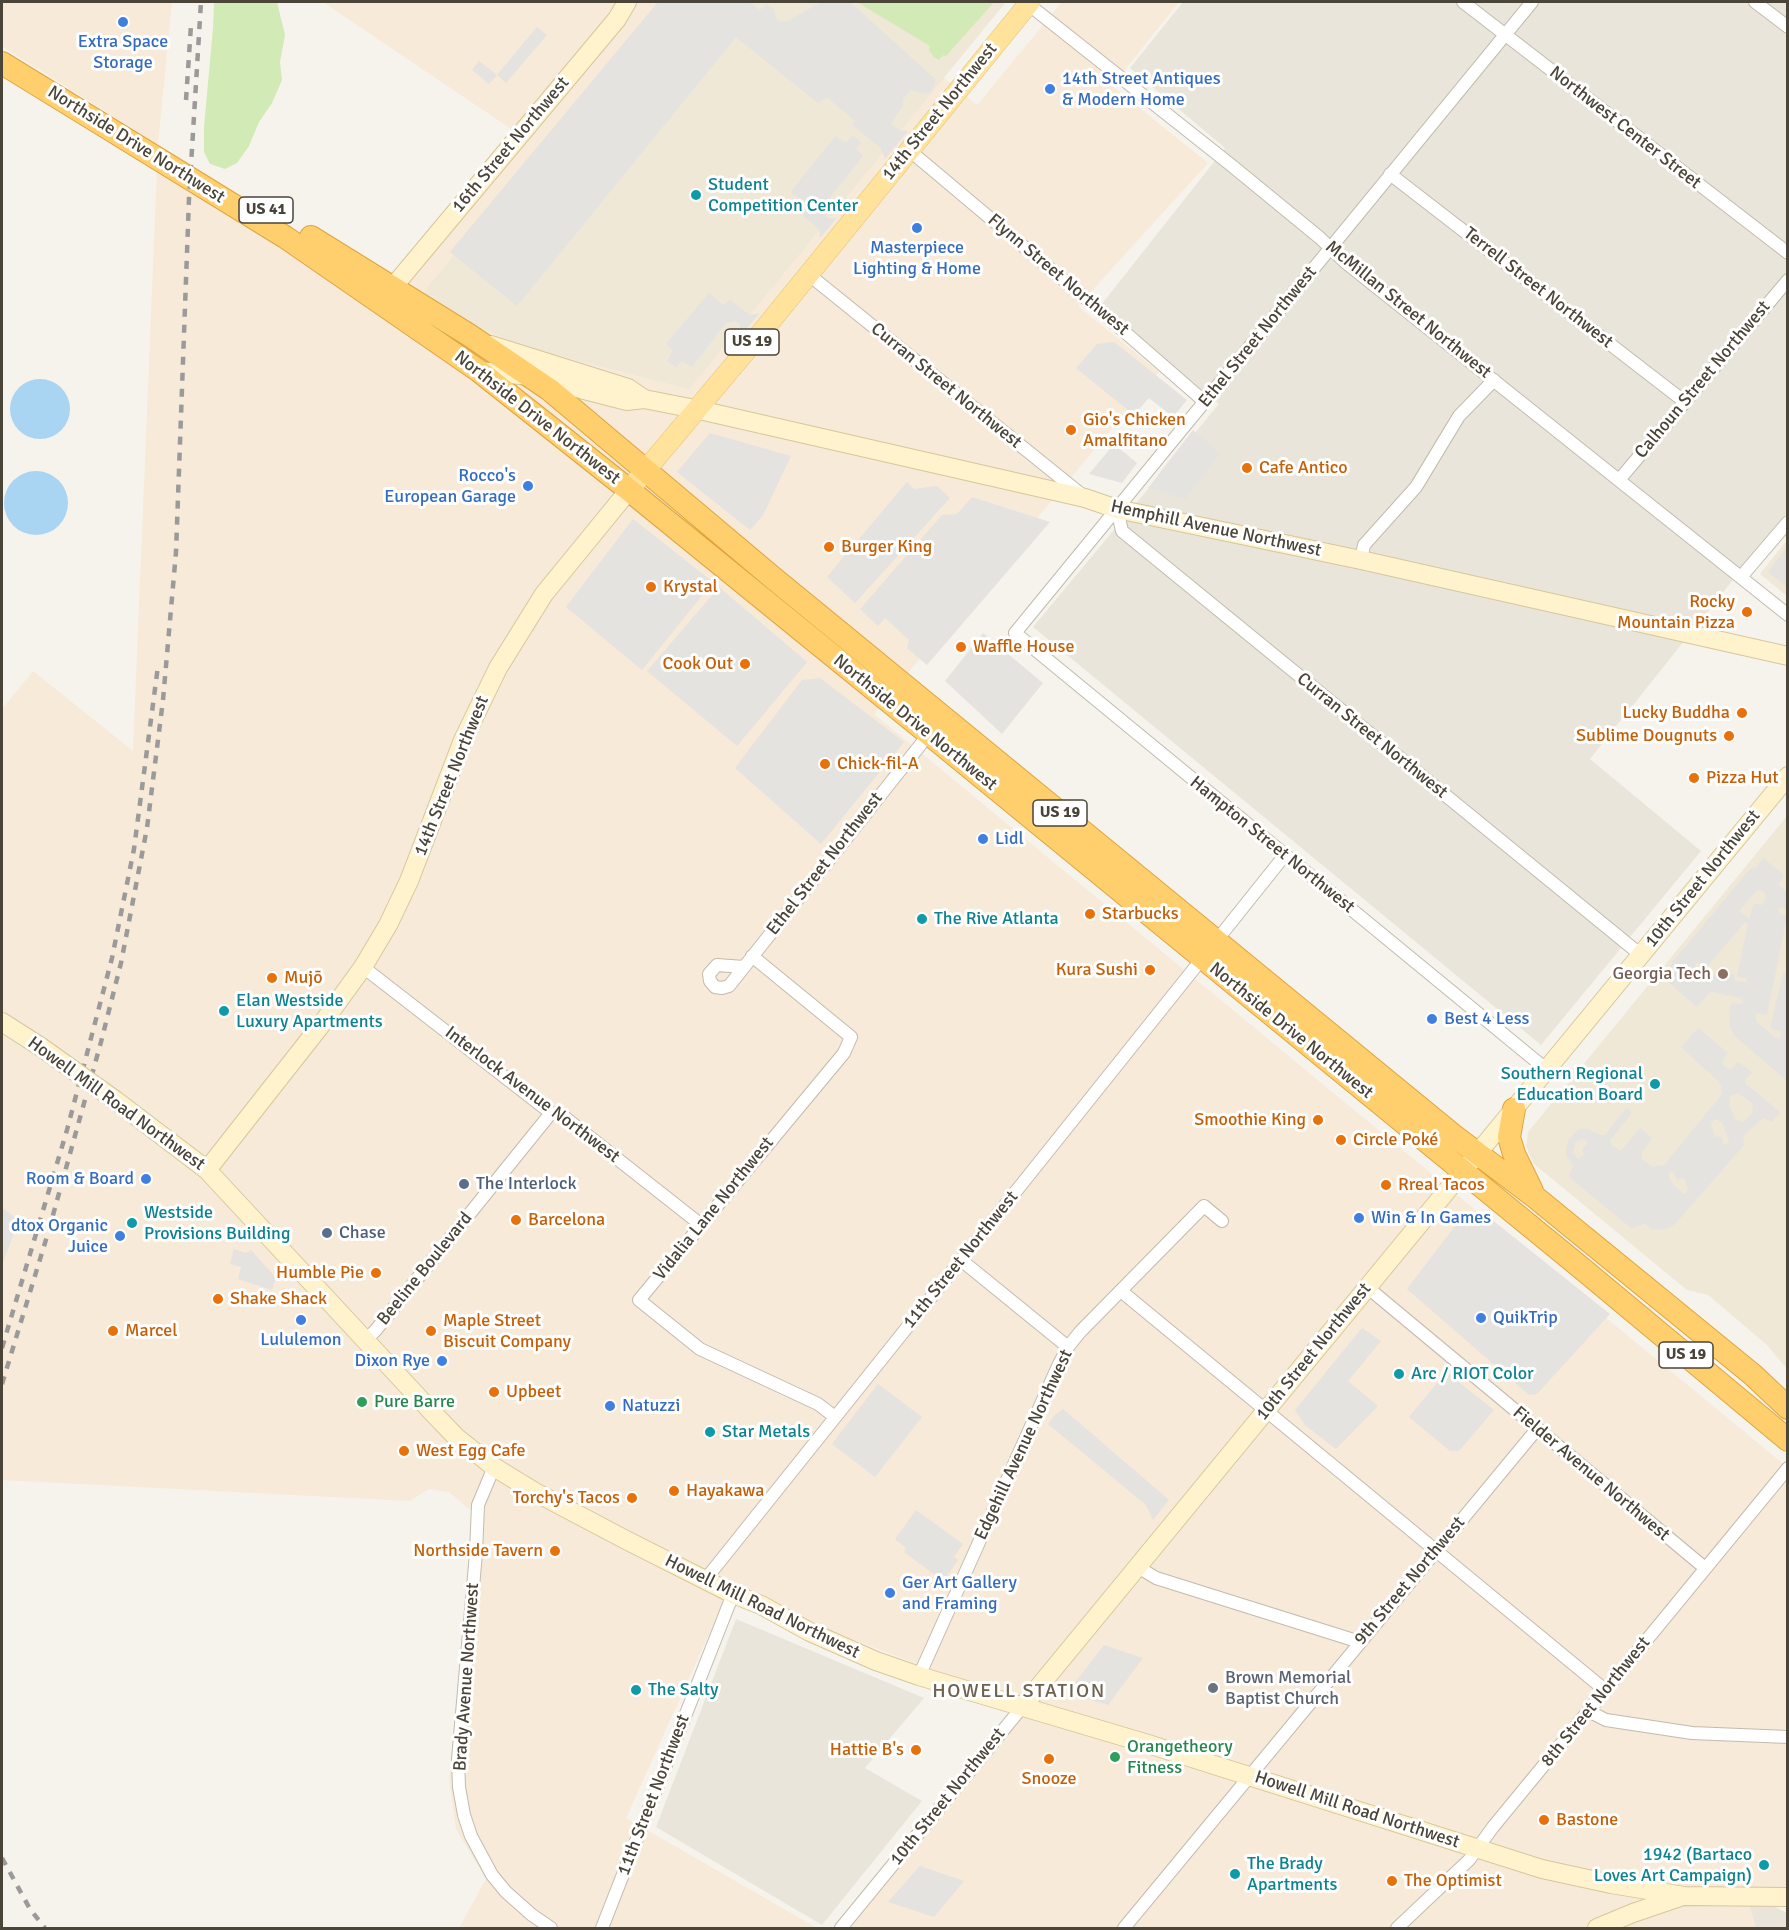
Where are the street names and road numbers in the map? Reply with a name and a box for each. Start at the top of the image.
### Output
street label: 14th Street Northwest [878,39,1002,185]
street label: Northwest Center Street [1545,62,1705,194]
street label: 16th Street Northwest [448,73,574,217]
street label: Northside Drive Northwest [44,82,228,208]
road number: US 41 [239,197,293,223]
street label: Flynn Street Northwest [983,210,1133,340]
street label: Terrell Street Northwest [1459,223,1617,353]
street label: McMillan Street Northwest [1321,236,1495,384]
street label: Ethel Street Northwest [1194,262,1322,412]
street label: Calhoun Street Northwest [1631,297,1775,463]
street label: Curran Street Northwest [866,318,1026,454]
road number: US 19 [725,329,779,355]
street label: Northside Drive Northwest [450,347,624,489]
street label: Hemphill Avenue Northwest [1109,496,1323,562]
street label: Northside Drive Northwest [829,650,1001,796]
street label: Curran Street Northwest [1292,668,1452,804]
street label: 14th Street Northwest [410,693,494,859]
street label: Hampton Street Northwest [1185,772,1359,918]
street label: Ethel Street Northwest [762,788,888,940]
road number: US 19 [1033,800,1087,826]
street label: 10th Street Northwest [1641,806,1765,952]
street label: Northside Drive Northwest [1205,958,1377,1104]
street label: Interlock Avenue Northwest [440,1022,624,1168]
street label: Howell Mill Road Northwest [23,1032,209,1176]
street label: Vidalia Lane Northwest [649,1133,779,1285]
street label: 11th Street Northwest [899,1187,1023,1333]
street label: Beeline Boulevard [373,1208,477,1330]
street label: 10th Street Northwest [1252,1279,1376,1425]
road number: US 19 [1659,1342,1713,1368]
street label: Edgehill Avenue Northwest [970,1346,1078,1544]
street label: Fielder Avenue Northwest [1508,1402,1674,1546]
street label: 9th Street Northwest [1350,1512,1470,1650]
street label: Howell Mill Road Northwest [661,1550,863,1664]
street label: Brady Avenue Northwest [450,1582,484,1772]
street label: 8th Street Northwest [1537,1633,1655,1771]
street label: 11th Street Northwest [613,1711,695,1879]
street label: 10th Street Northwest [886,1724,1010,1870]
street label: Howell Mill Road Northwest [1252,1767,1462,1853]

